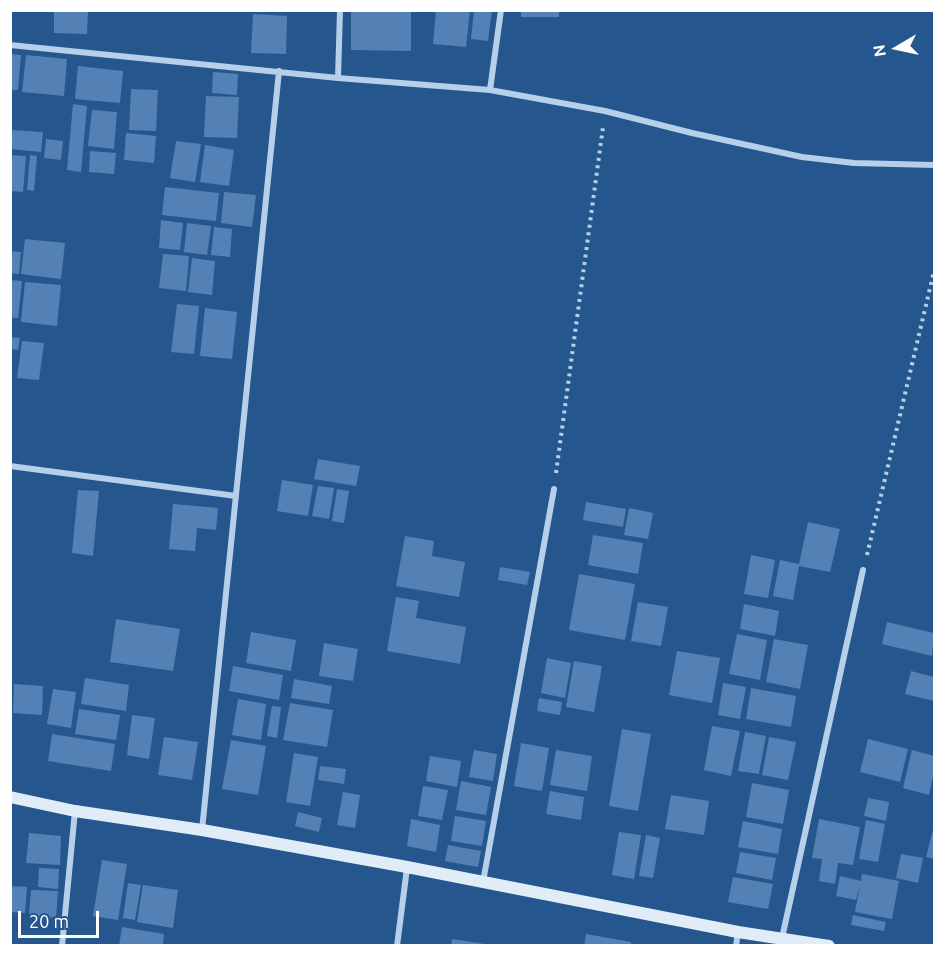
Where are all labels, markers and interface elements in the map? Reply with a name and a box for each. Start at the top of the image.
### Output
north arrow [867,18,927,78]
text: N [869,44,889,58]
scale bar [21,899,102,937]
text: 20 m [29,911,69,931]

